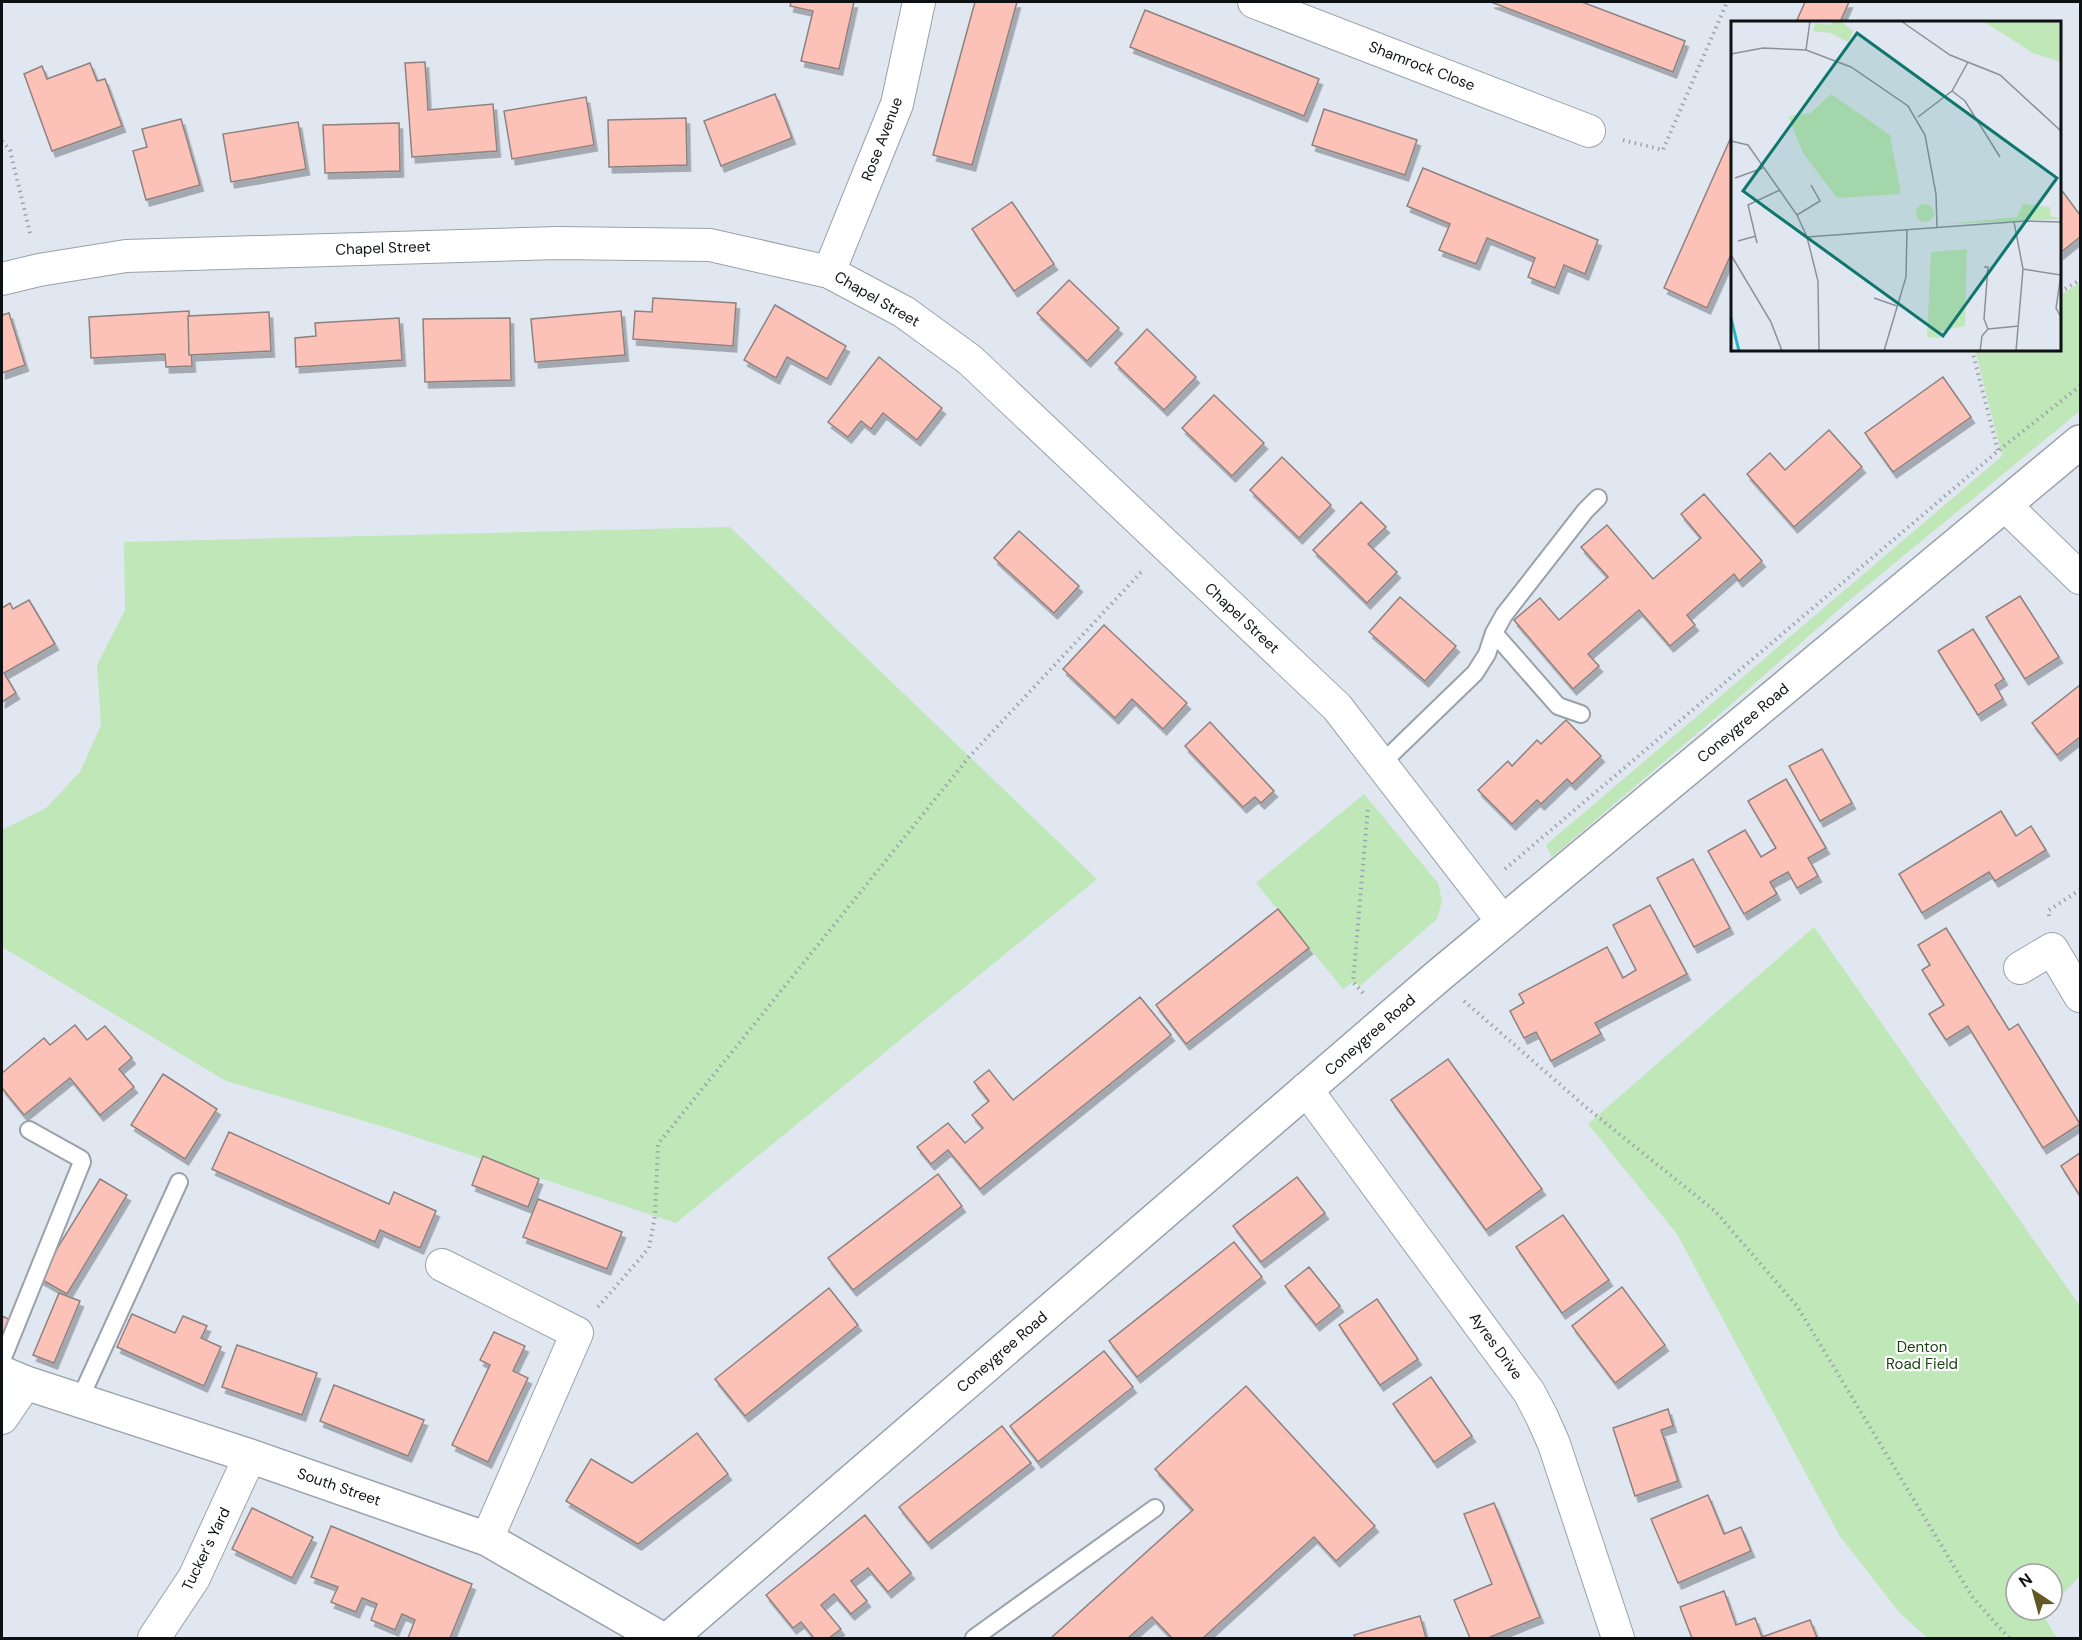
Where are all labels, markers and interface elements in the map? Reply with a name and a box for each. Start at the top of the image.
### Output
inset map [1731,21,2061,351]
street label: Shamrock Close [1366,37,1478,95]
street label: Rose Avenue [857,94,907,184]
street label: Chapel Street [335,236,431,260]
street label: Chapel Street [831,267,923,332]
street label: Chapel Street [1200,578,1284,658]
street label: Coneygree Road [1693,679,1793,767]
street label: Coneygree Road [1320,990,1420,1080]
street label: Coneygree Road [952,1307,1052,1397]
street label: Ayres Drive [1465,1308,1527,1384]
park label: Denton Road Field [1886,1337,1958,1374]
street label: South Street [295,1463,384,1511]
street label: Tucker's Yard [177,1504,235,1594]
north arrow [2004,1562,2064,1622]
text: N [2015,1568,2036,1592]

